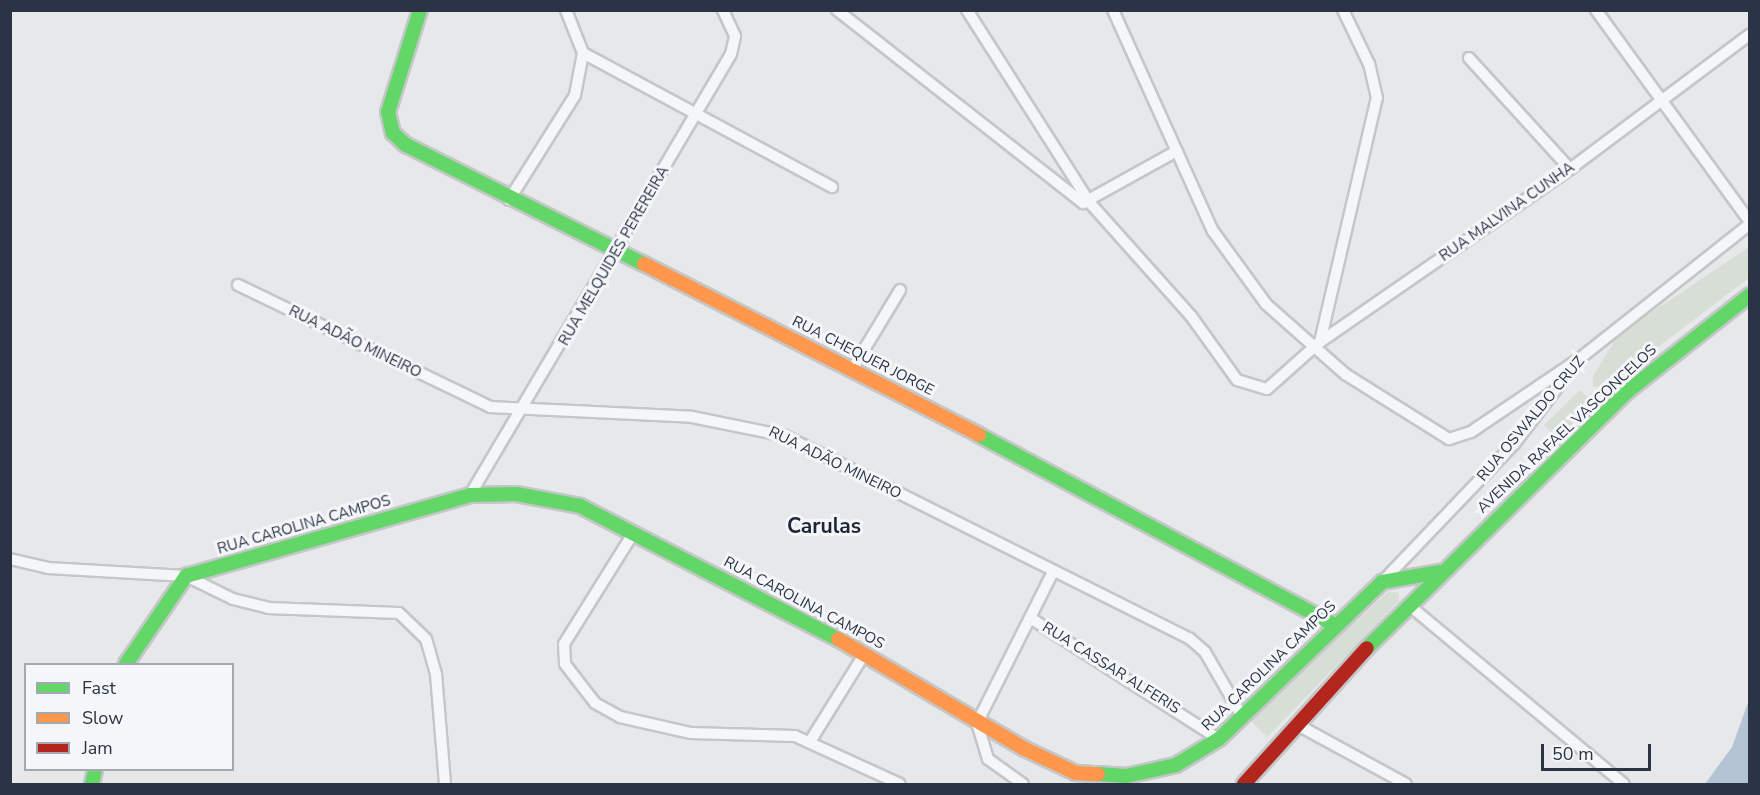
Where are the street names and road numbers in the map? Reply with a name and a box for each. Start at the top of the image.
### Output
street label: RUA MALVINA CUNHA [1436,159,1578,265]
street label: RUA MELQUIDES PEREREIRA [555,163,673,349]
street label: RUA ADÃO MINEIRO [286,302,424,382]
street label: RUA CHEQUER JORGE [789,312,937,400]
street label: AVENIDA RAFAEL VASCONCELOS [1474,341,1660,517]
street label: RUA OSWALDO CRUZ [1474,353,1588,485]
street label: RUA ADÃO MINEIRO [766,423,904,503]
street label: RUA CAROLINA CAMPOS [215,492,393,558]
street label: RUA CAROLINA CAMPOS [721,553,887,653]
street label: RUA CAROLINA CAMPOS [1198,597,1340,735]
street label: RUA CASSAR ALFERIS [1039,618,1183,718]

